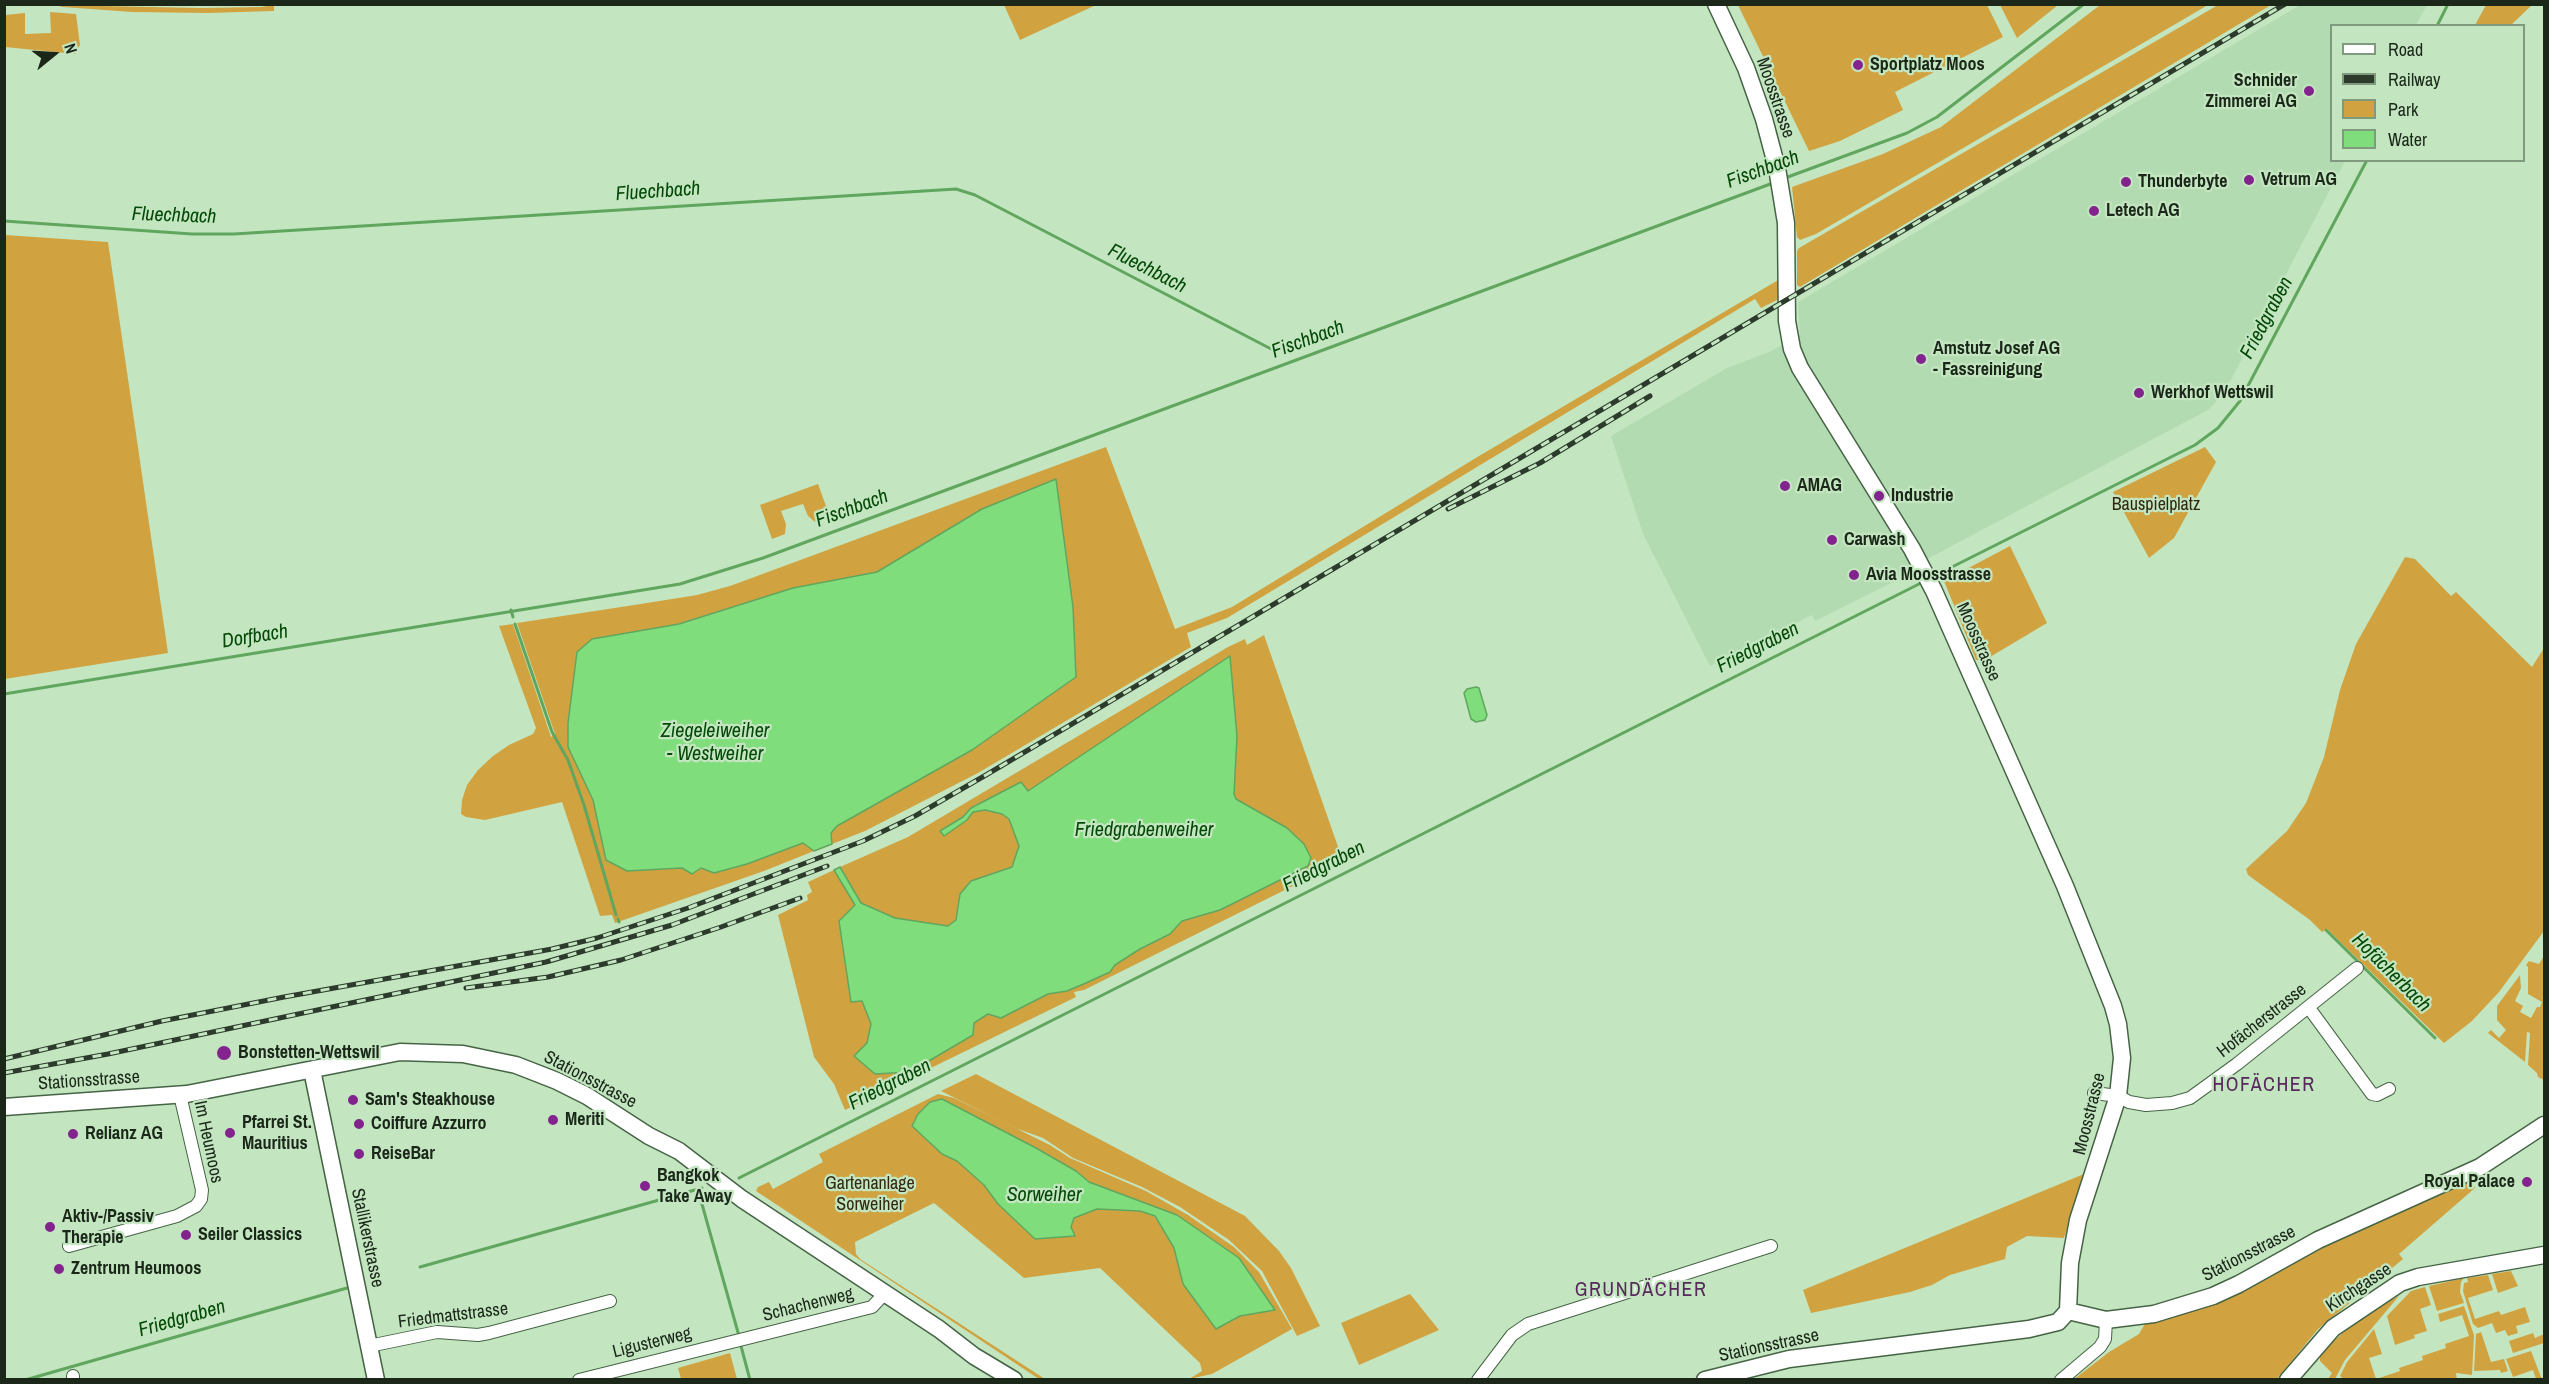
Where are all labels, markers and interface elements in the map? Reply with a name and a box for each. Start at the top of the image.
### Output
north arrow [24,24,84,84]
legend [2330,24,2525,162]
text: Road [2388,37,2423,62]
text: N [59,41,83,56]
place label: Sportplatz Moos [1870,54,1985,76]
street label: Moosstrasse [1751,55,1799,141]
marker: Sportplatz Moos [1851,58,1865,72]
text: Railway [2388,67,2441,92]
place label: Schnider Zimmerei AG [2205,70,2297,112]
marker: Schnider Zimmerei AG [2302,84,2316,98]
text: Park [2388,97,2418,122]
text: Water [2388,127,2427,152]
water label: Fischbach [1723,146,1803,194]
place label: Vetrum AG [2261,169,2337,191]
place label: Thunderbyte [2138,171,2227,193]
marker: Vetrum AG [2242,173,2256,187]
marker: Thunderbyte [2119,175,2133,189]
water label: Fluechbach [615,177,701,207]
place label: Letech AG [2106,200,2180,222]
water label: Fluechbach [131,203,217,229]
marker: Letech AG [2087,204,2101,218]
water label: Fluechbach [1104,239,1190,299]
water label: Friedgraben [2235,273,2299,363]
water label: Fischbach [1268,316,1348,364]
place label: Amstutz Josef AG - Fassreinigung [1933,338,2060,380]
marker: Amstutz Josef AG - Fassreinigung [1914,352,1928,366]
place label: Werkhof Wettswil [2151,382,2274,404]
marker: Werkhof Wettswil [2132,386,2146,400]
place label: AMAG [1797,475,1842,497]
marker: AMAG [1778,479,1792,493]
water label: Fischbach [812,485,892,533]
place label: Industrie [1891,485,1953,507]
marker: Industrie [1872,489,1886,503]
park label: Bauspielplatz [2112,494,2200,516]
place label: Carwash [1844,529,1906,551]
marker: Carwash [1825,533,1839,547]
place label: Avia Moosstrasse [1866,564,1991,586]
marker: Avia Moosstrasse [1847,568,1861,582]
street label: Moosstrasse [1951,599,2005,685]
water label: Friedgraben [1713,617,1803,679]
water label: Dorfbach [220,620,290,654]
water label: Ziegeleiweiher - Westweiher [661,720,769,767]
water label: Friedgrabenweiher [1075,819,1213,843]
water label: Friedgraben [1279,836,1369,898]
water label: Hofächerbach [2346,928,2436,1018]
street label: Hofächerstrasse [2213,979,2311,1063]
place label: Bonstetten-Wettswil [238,1042,380,1064]
marker: Bonstetten-Wettswil [215,1044,233,1062]
street label: Stationsstrasse [540,1047,640,1113]
water label: Friedgraben [845,1054,935,1116]
street label: Stationsstrasse [38,1067,140,1095]
street label: Moosstrasse [2069,1071,2111,1157]
district label: HOFÄCHER [2212,1074,2316,1098]
place label: Sam's Steakhouse [365,1089,495,1111]
marker: Sam's Steakhouse [346,1093,360,1107]
street label: Im Heumoos [189,1099,227,1185]
place label: Meriti [565,1109,604,1131]
place label: Pfarrei St. Mauritius [242,1112,312,1154]
place label: Coiffure Azzurro [371,1113,487,1135]
marker: Meriti [546,1113,560,1127]
marker: Coiffure Azzurro [352,1117,366,1131]
place label: Relianz AG [85,1123,163,1145]
marker: Pfarrei St. Mauritius [223,1126,237,1140]
marker: Relianz AG [66,1127,80,1141]
place label: ReiseBar [371,1143,435,1165]
marker: ReiseBar [352,1147,366,1161]
place label: Bangkok Take Away [657,1165,732,1208]
place label: Royal Palace [2424,1171,2515,1193]
park label: Gartenanlage Sorweiher [825,1173,915,1216]
marker: Royal Palace [2520,1175,2534,1189]
marker: Bangkok Take Away [638,1179,652,1193]
water label: Sorweiher [1007,1184,1081,1208]
street label: Stallikerstrasse [346,1186,388,1290]
place label: Aktiv-/Passiv Therapie [62,1206,154,1248]
marker: Aktiv-/Passiv Therapie [43,1220,57,1234]
street label: Stationsstrasse [2199,1221,2299,1287]
place label: Seiler Classics [198,1224,302,1246]
marker: Seiler Classics [179,1228,193,1242]
place label: Zentrum Heumoos [71,1258,201,1280]
street label: Kirchgasse [2322,1259,2396,1317]
marker: Zentrum Heumoos [52,1262,66,1276]
district label: GRUNDÄCHER [1575,1279,1707,1303]
street label: Schachenweg [760,1283,856,1327]
water label: Friedgraben [136,1295,228,1343]
street label: Friedmattstrasse [397,1299,509,1333]
street label: Ligusterweg [610,1323,694,1363]
street label: Stationsstrasse [1717,1325,1821,1367]

